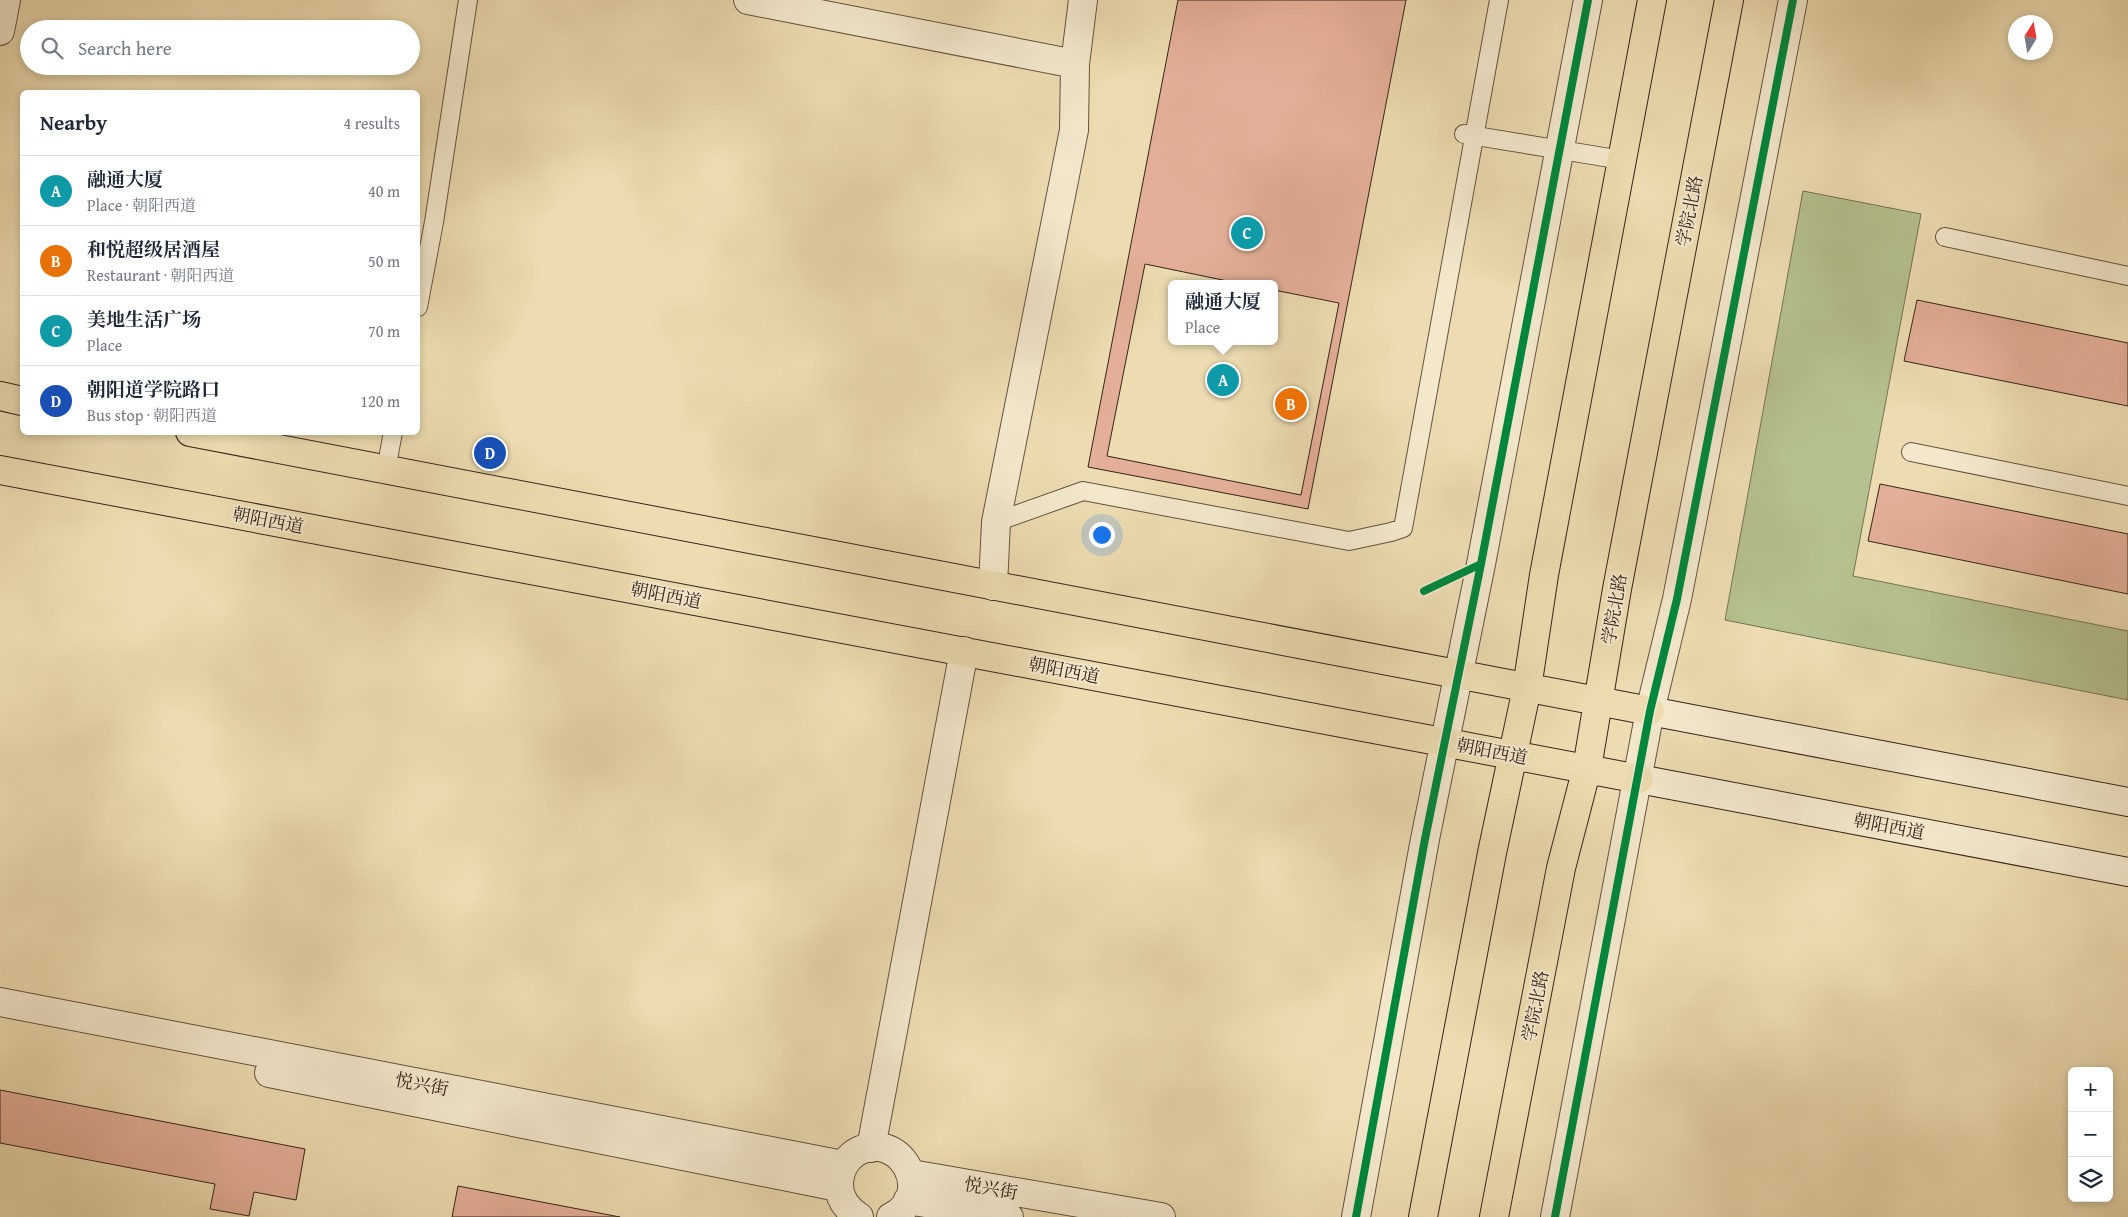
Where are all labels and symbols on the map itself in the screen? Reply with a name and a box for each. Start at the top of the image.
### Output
north arrow [2008,15,2053,60]
street label: 学院北路 [1669,173,1709,249]
pin: C [1231,214,1263,252]
pin: A [1207,361,1239,399]
pin: B [1275,385,1307,423]
pin: D [474,434,506,472]
street label: 朝阳西道 [230,500,306,540]
your location [1089,522,1115,548]
street label: 学院北路 [1594,571,1634,647]
street label: 朝阳西道 [628,575,704,615]
street label: 朝阳西道 [1026,650,1102,690]
street label: 朝阳西道 [1454,731,1530,771]
street label: 朝阳西道 [1851,806,1927,846]
street label: 学院北路 [1515,968,1555,1044]
street label: 悦兴街 [393,1066,451,1102]
street label: 悦兴街 [962,1170,1020,1206]

